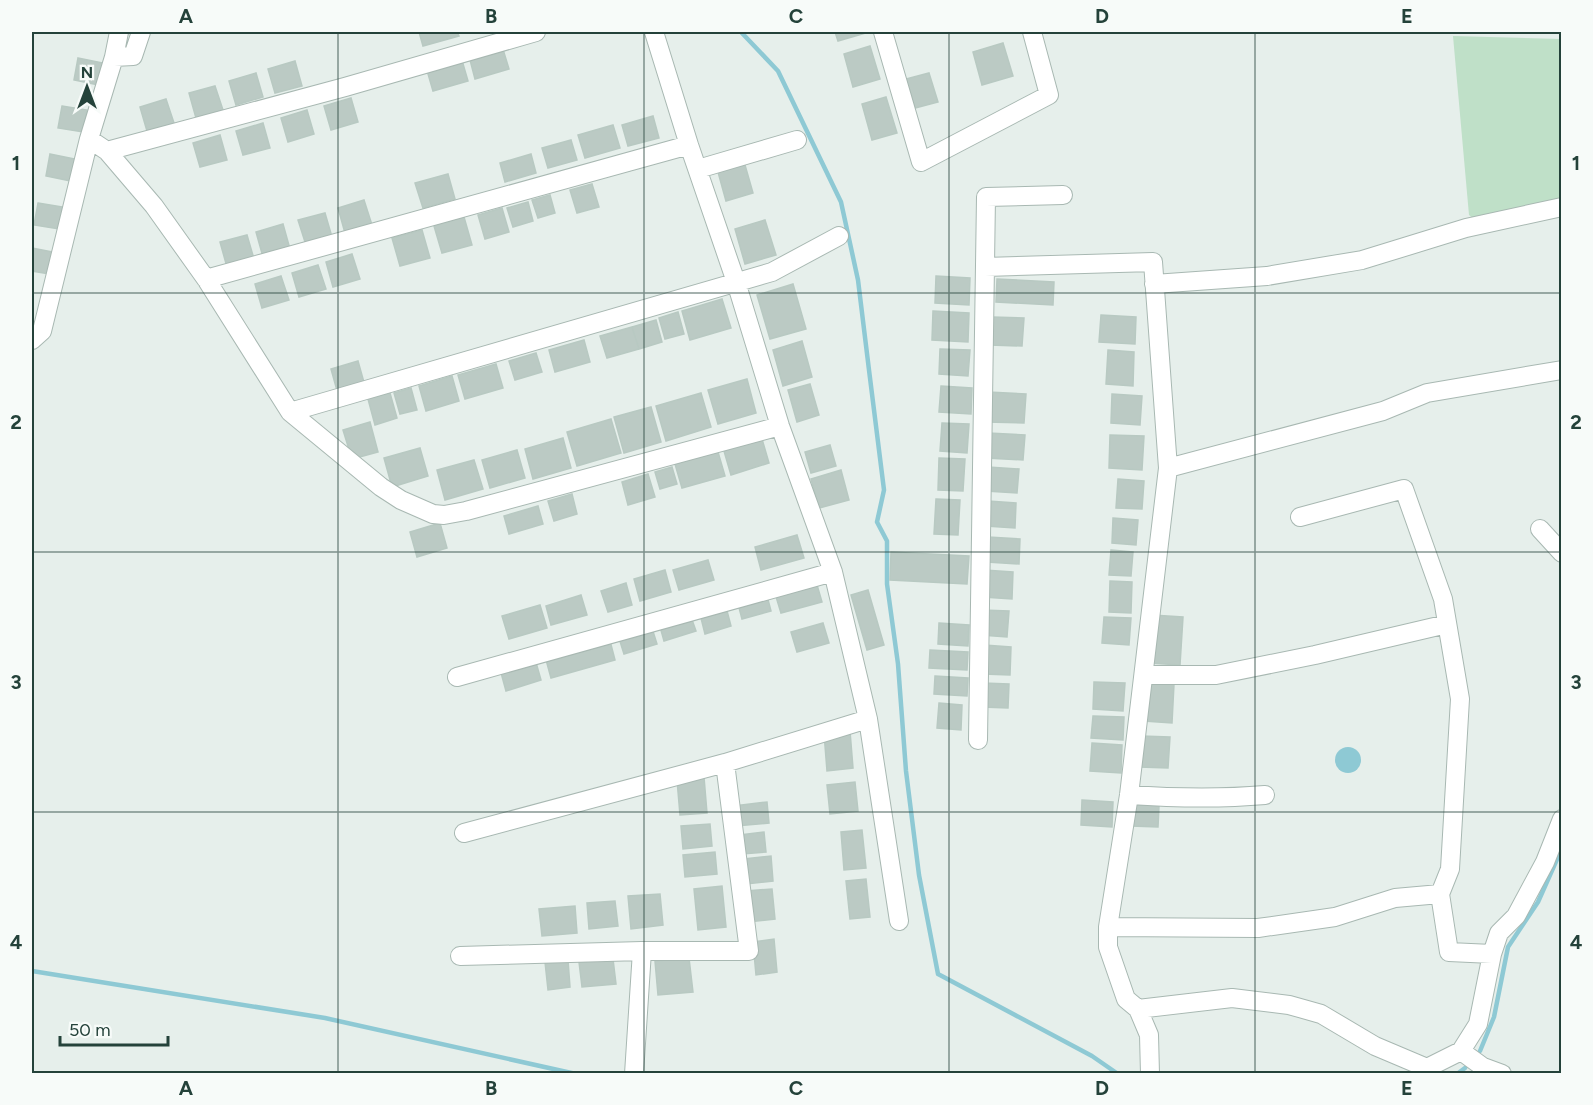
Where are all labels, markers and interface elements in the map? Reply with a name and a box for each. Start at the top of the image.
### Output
text: A [179,4,194,28]
text: B [485,4,497,28]
text: C [789,4,803,28]
text: D [1095,4,1109,28]
text: E [1401,4,1413,28]
north arrow [57,57,117,117]
text: N [81,63,93,82]
text: 1 [12,151,20,175]
text: 1 [1572,151,1580,175]
text: 2 [10,410,22,434]
text: 2 [1570,410,1582,434]
text: 3 [10,670,22,694]
text: 3 [1570,670,1582,694]
text: 4 [10,930,23,954]
text: 4 [1570,930,1583,954]
scale bar [60,1009,168,1047]
text: 50 m [69,1019,111,1041]
text: A [179,1076,194,1100]
text: B [485,1076,497,1100]
text: C [789,1076,803,1100]
text: D [1095,1076,1109,1100]
text: E [1401,1076,1413,1100]

